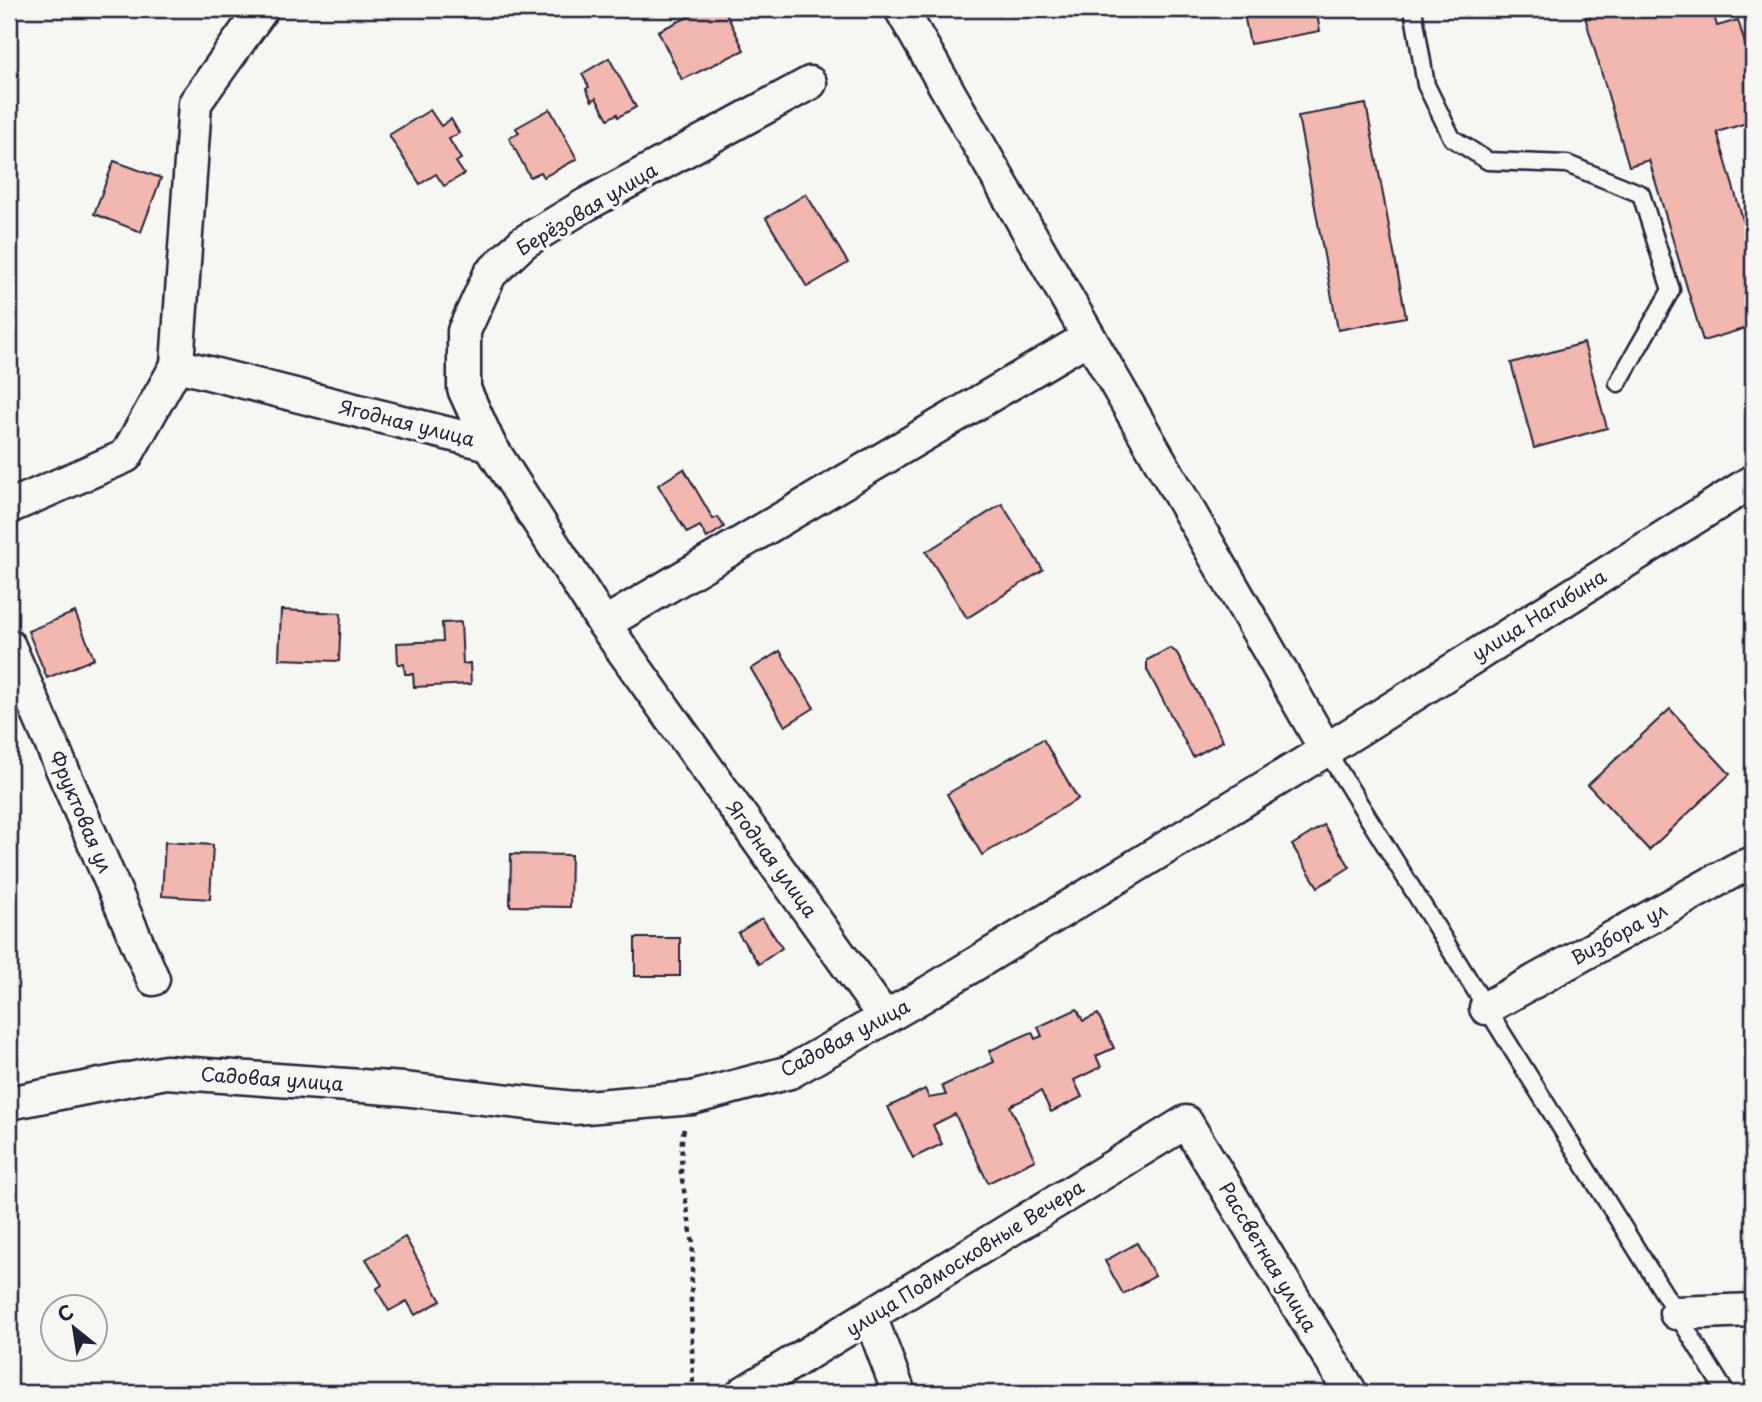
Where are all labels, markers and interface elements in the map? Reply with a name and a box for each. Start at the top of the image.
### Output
street label: Берёзовая улица [511,155,662,261]
street label: Ягодная улица [336,392,478,452]
street label: улица Нагибина [1466,561,1611,667]
street label: Фруктовая ул [44,746,120,877]
street label: Ягодная улица [721,794,825,923]
street label: Визбора ул [1565,895,1672,971]
street label: Садовая улица [775,991,914,1083]
street label: Садовая улица [200,1059,344,1097]
street label: улица Подмосковные Вечера [840,1172,1089,1342]
street label: Рассветная улица [1213,1176,1325,1337]
north arrow [38,1294,108,1364]
text: С [52,1297,78,1328]

